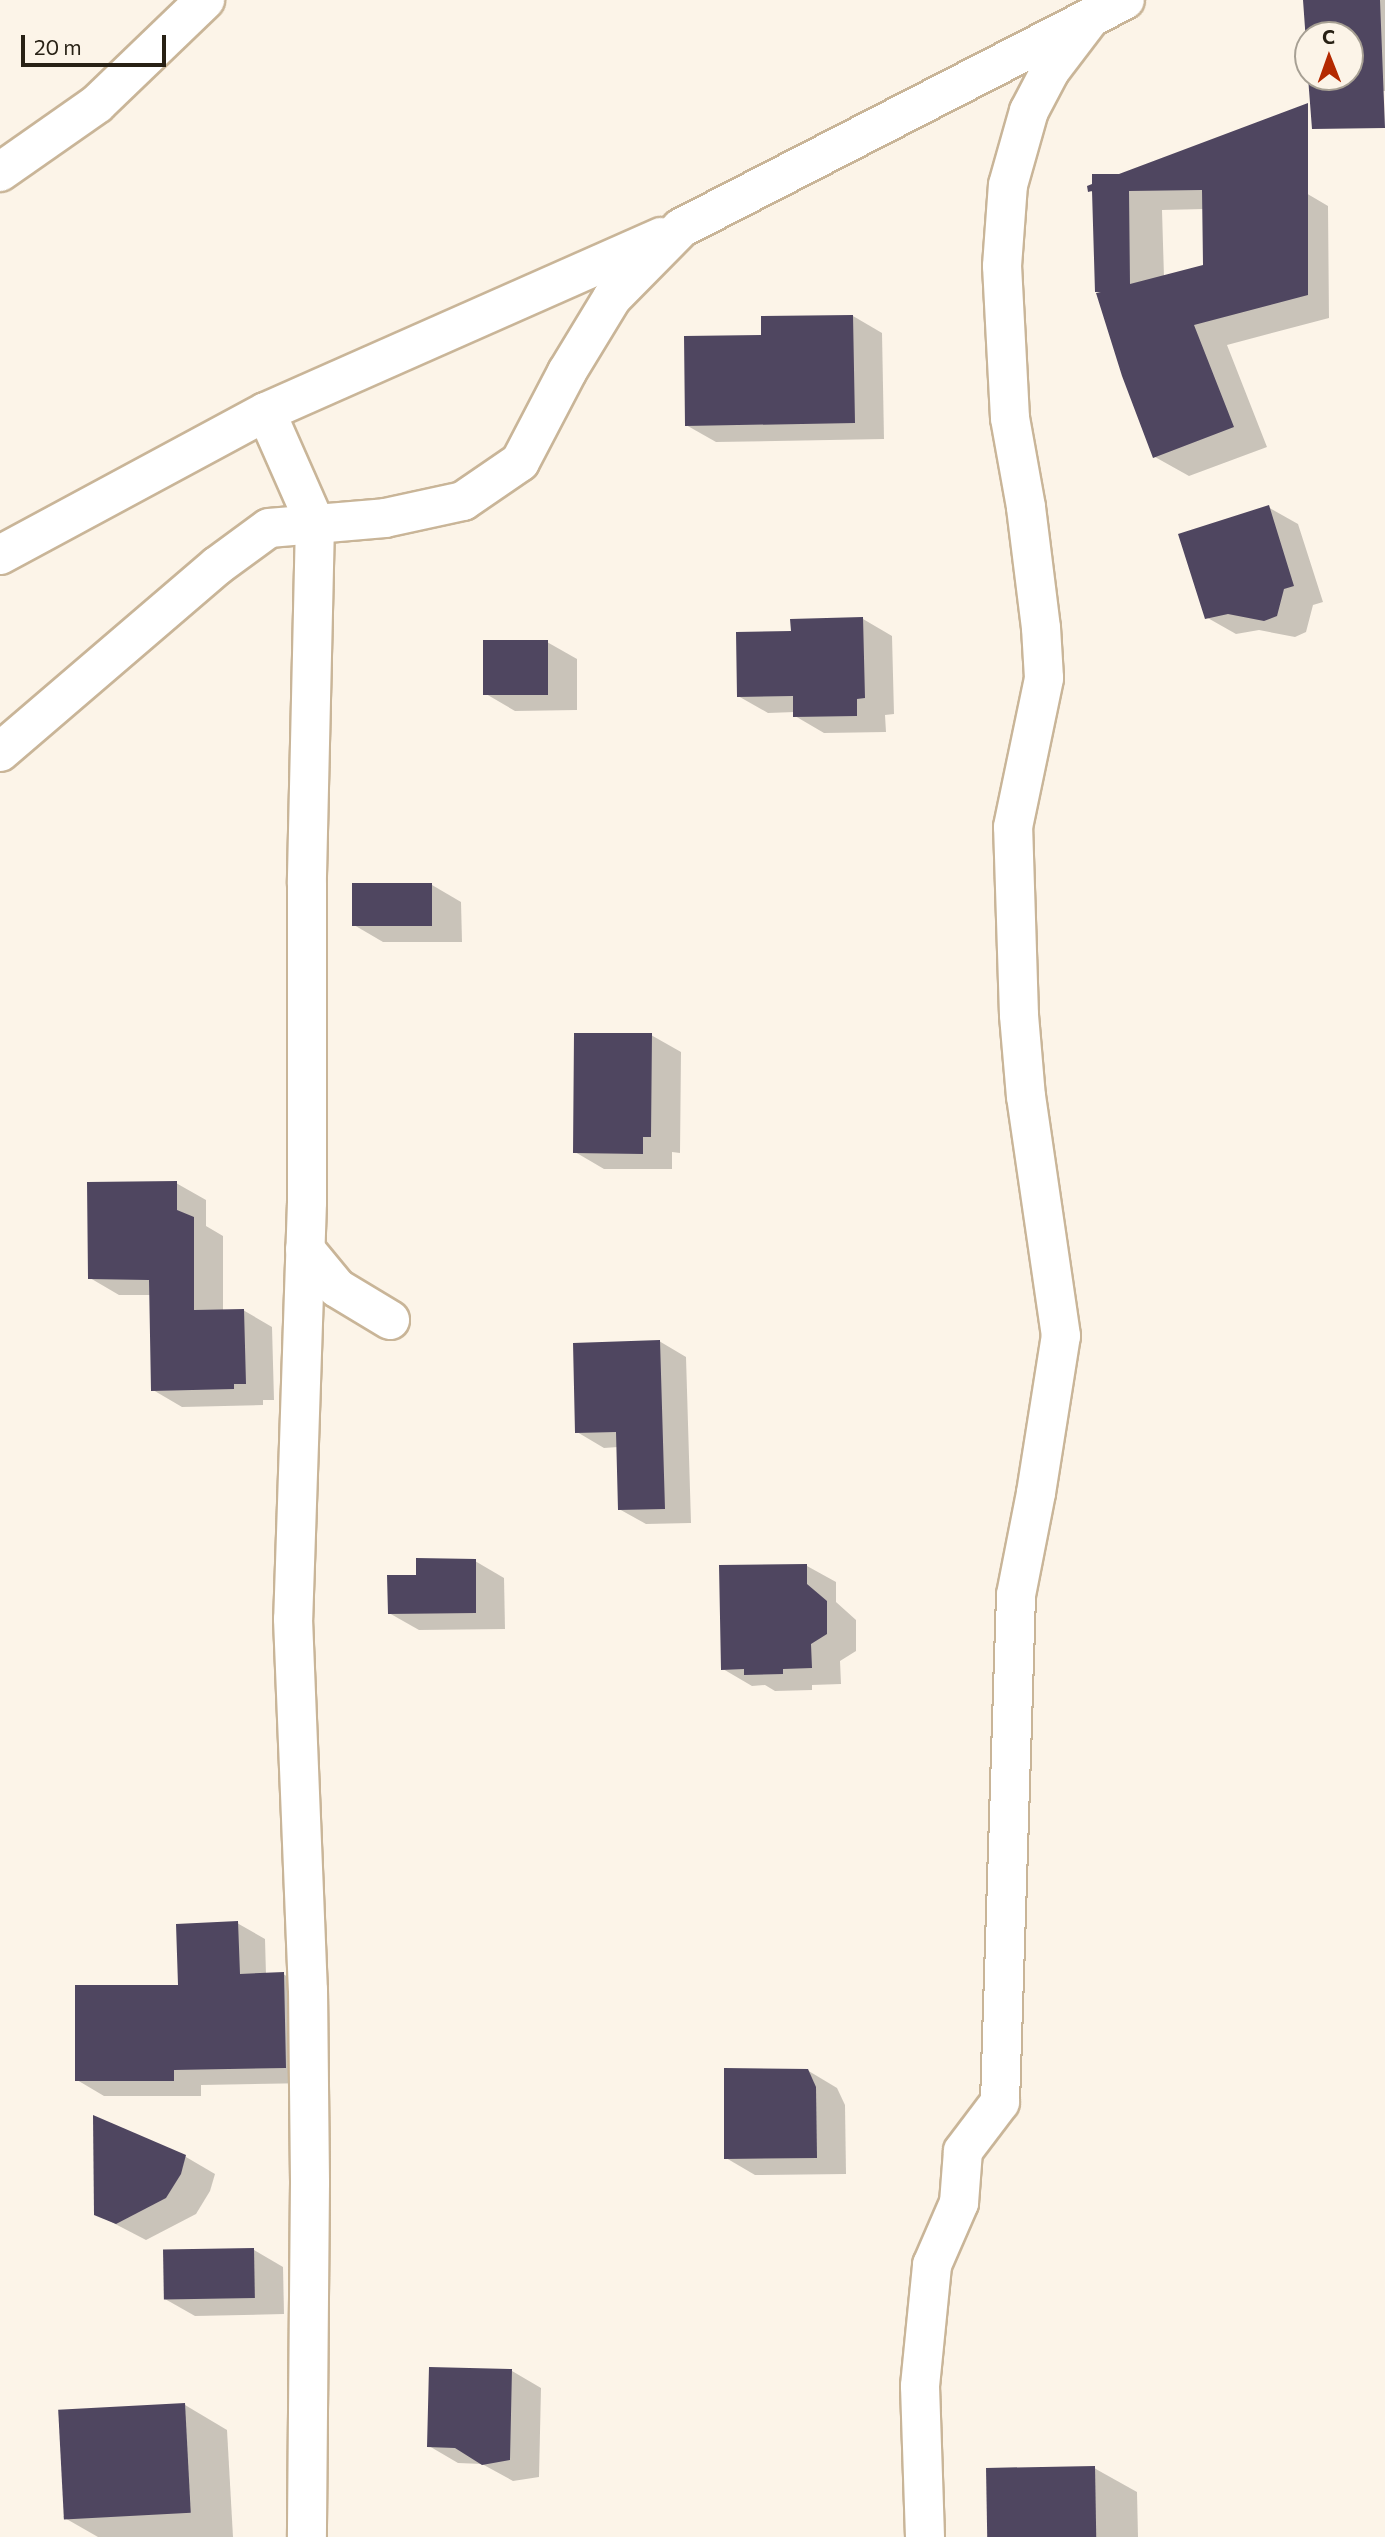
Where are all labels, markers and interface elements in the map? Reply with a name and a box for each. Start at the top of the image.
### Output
scale bar [24,21,170,65]
north arrow [1294,21,1364,91]
text: С [1322,25,1335,48]
text: 20 m [34,34,82,59]

